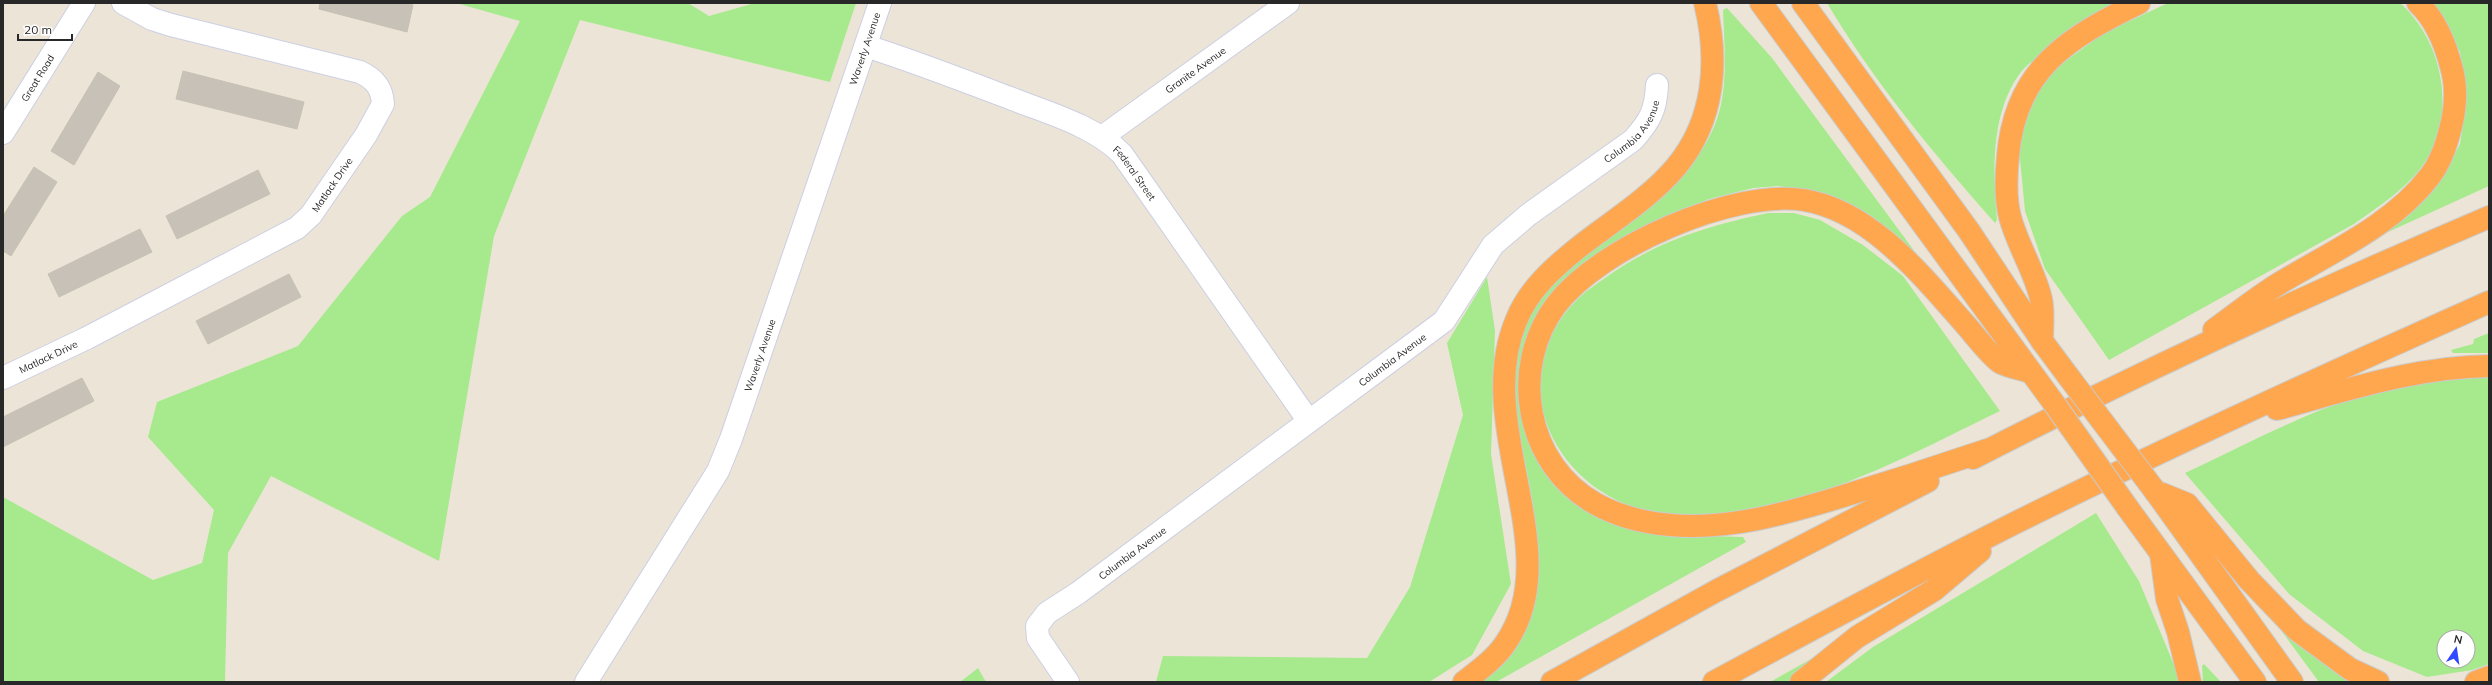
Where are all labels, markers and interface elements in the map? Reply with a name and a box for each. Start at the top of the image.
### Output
street label: Waverly Avenue [846,11,883,87]
scale bar [18,16,72,42]
text: 20 m [24,22,52,37]
street label: Granite Avenue [1163,44,1228,96]
street label: Great Road [18,52,57,104]
street label: Columbia Avenue [1601,99,1662,166]
street label: Federal Street [1110,143,1159,204]
street label: Matlack Drive [309,155,356,215]
street label: Waverly Avenue [742,317,779,393]
street label: Columbia Avenue [1356,331,1429,389]
street label: Matlack Drive [17,337,80,376]
street label: Columbia Avenue [1096,524,1169,583]
north arrow [2436,629,2476,669]
text: N [2453,632,2464,647]

